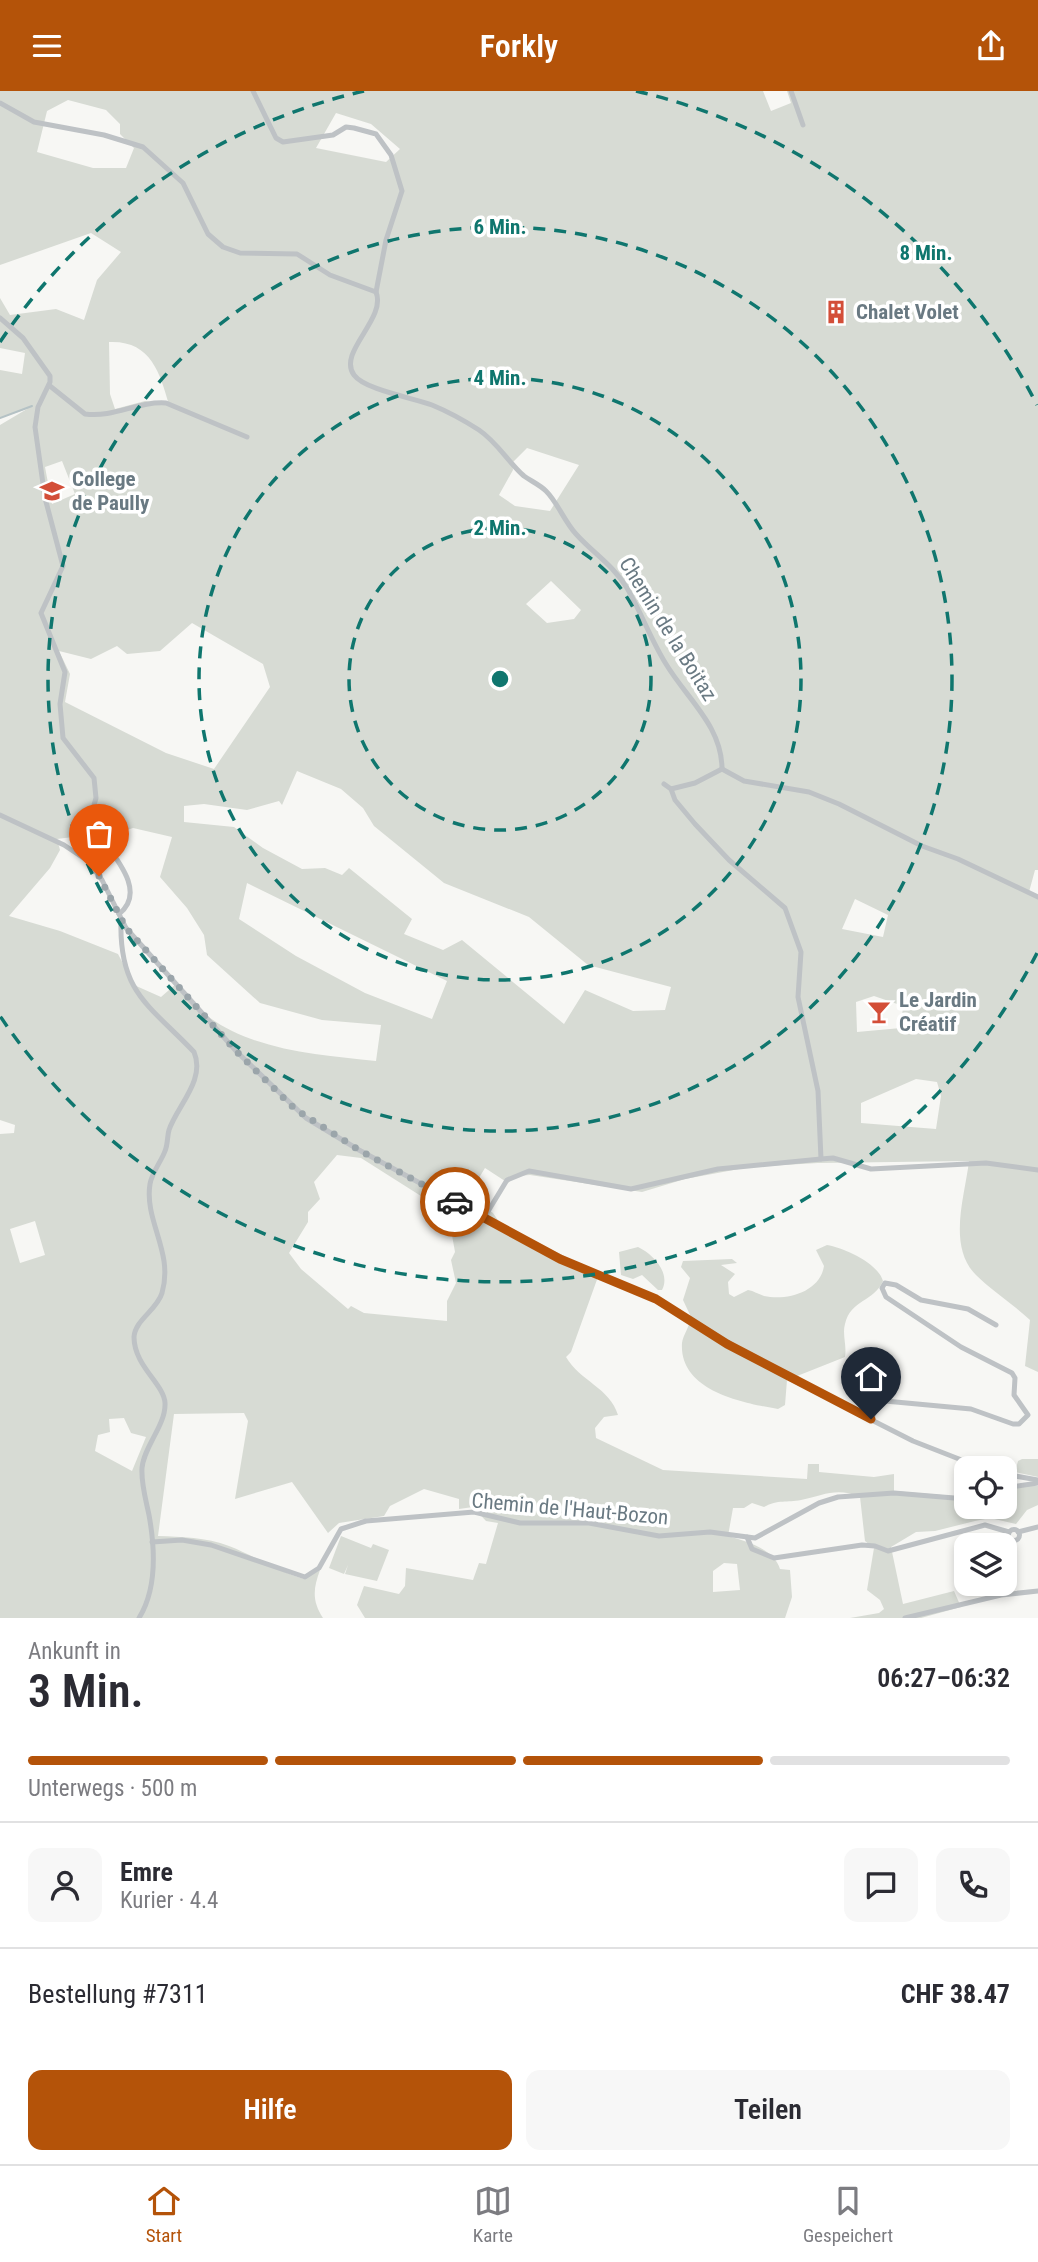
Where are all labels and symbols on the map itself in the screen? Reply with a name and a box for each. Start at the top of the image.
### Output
text: 6 Min. [473,215,527,239]
text: 8 Min. [899,241,953,265]
building icon: Chalet Volet [822,298,850,326]
place label: Chalet Volet [856,300,959,324]
text: 4 Min. [473,366,527,390]
place label: College de Paully [72,467,150,515]
school or university icon: College de Paully [38,477,66,505]
text: 2 Min. [473,516,527,540]
street label: Chemin de la Boitaz [614,553,722,705]
centre of rings [488,667,512,691]
pin [69,804,129,876]
place label: Le Jardin Créatif [899,988,977,1036]
bar icon: Le Jardin Créatif [865,998,893,1026]
courier [420,1167,490,1237]
pin [841,1347,901,1419]
street label: Chemin de l'Haut-Bozon [471,1488,669,1530]

